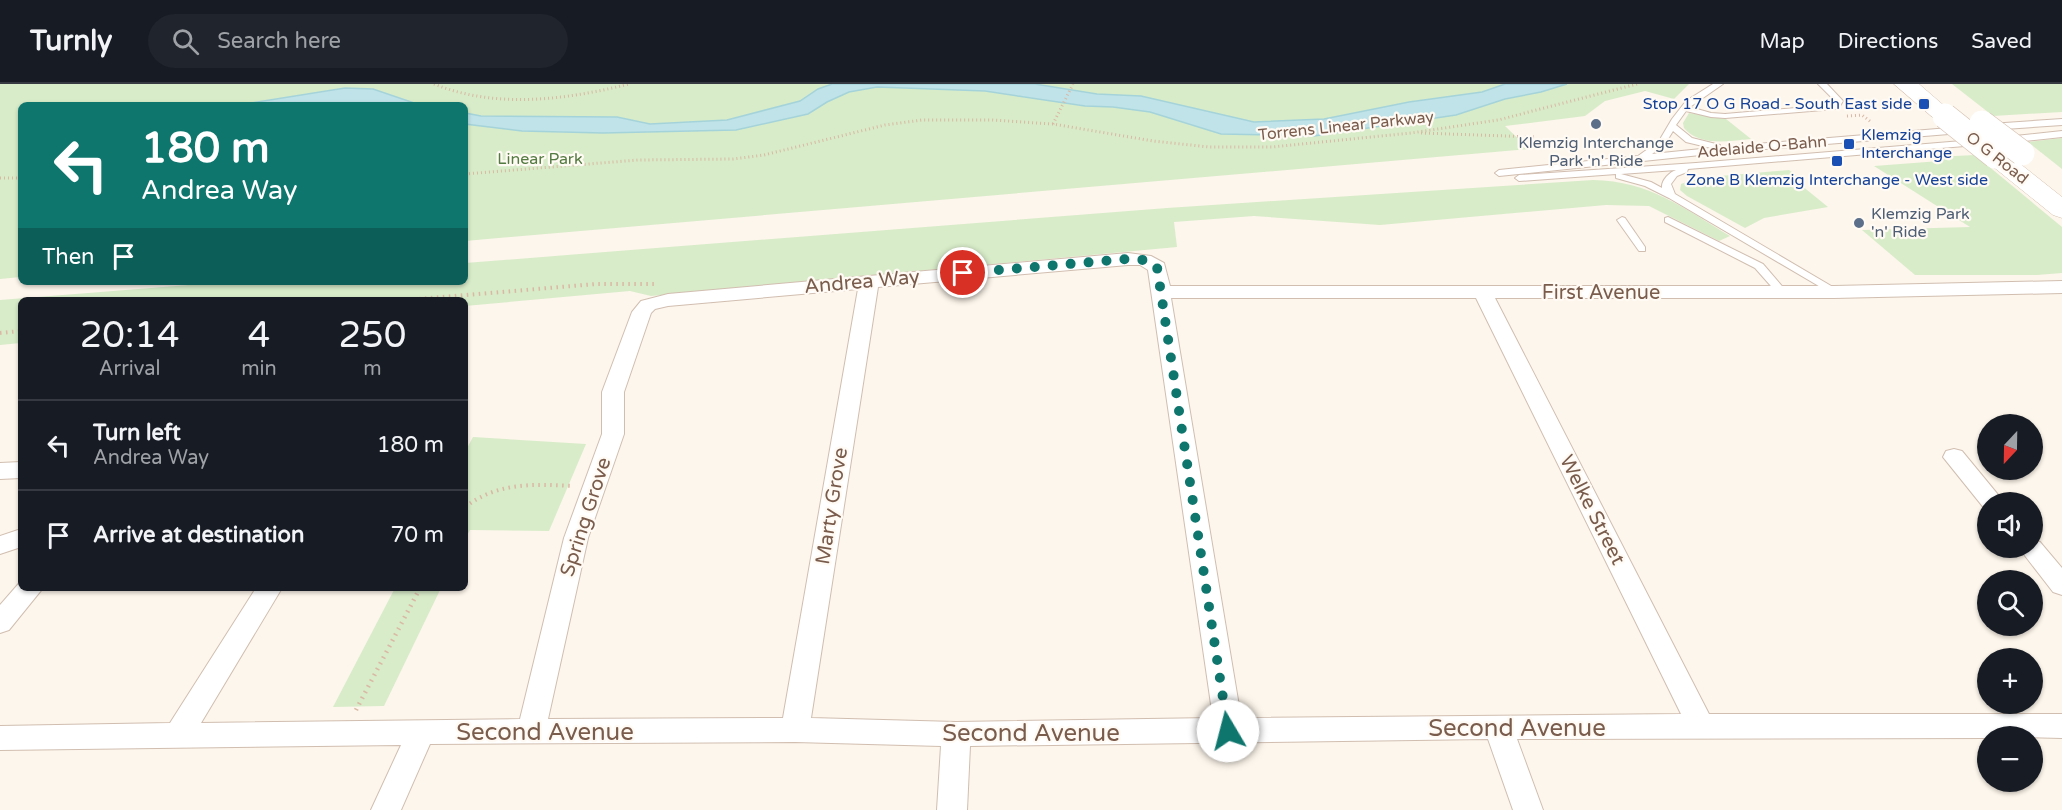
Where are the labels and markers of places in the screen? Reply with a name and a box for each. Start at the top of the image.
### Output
place label: Stop 17 O G Road - South East side [1643,94,1912,114]
marker: Stop 17 O G Road - South East side [1917,97,1931,111]
marker: Klemzig Interchange Park 'n' Ride [1589,117,1603,131]
place label: Klemzig Interchange [1861,125,1952,163]
place label: Klemzig Interchange Park 'n' Ride [1518,133,1674,171]
marker: Klemzig Interchange [1842,137,1856,151]
marker: Zone B Klemzig Interchange - West side [1830,154,1844,168]
place label: Zone B Klemzig Interchange - West side [1686,170,1988,190]
place label: Klemzig Park 'n' Ride [1871,204,1970,242]
marker: Klemzig Park 'n' Ride [1852,216,1866,230]
pin [937,247,988,298]

